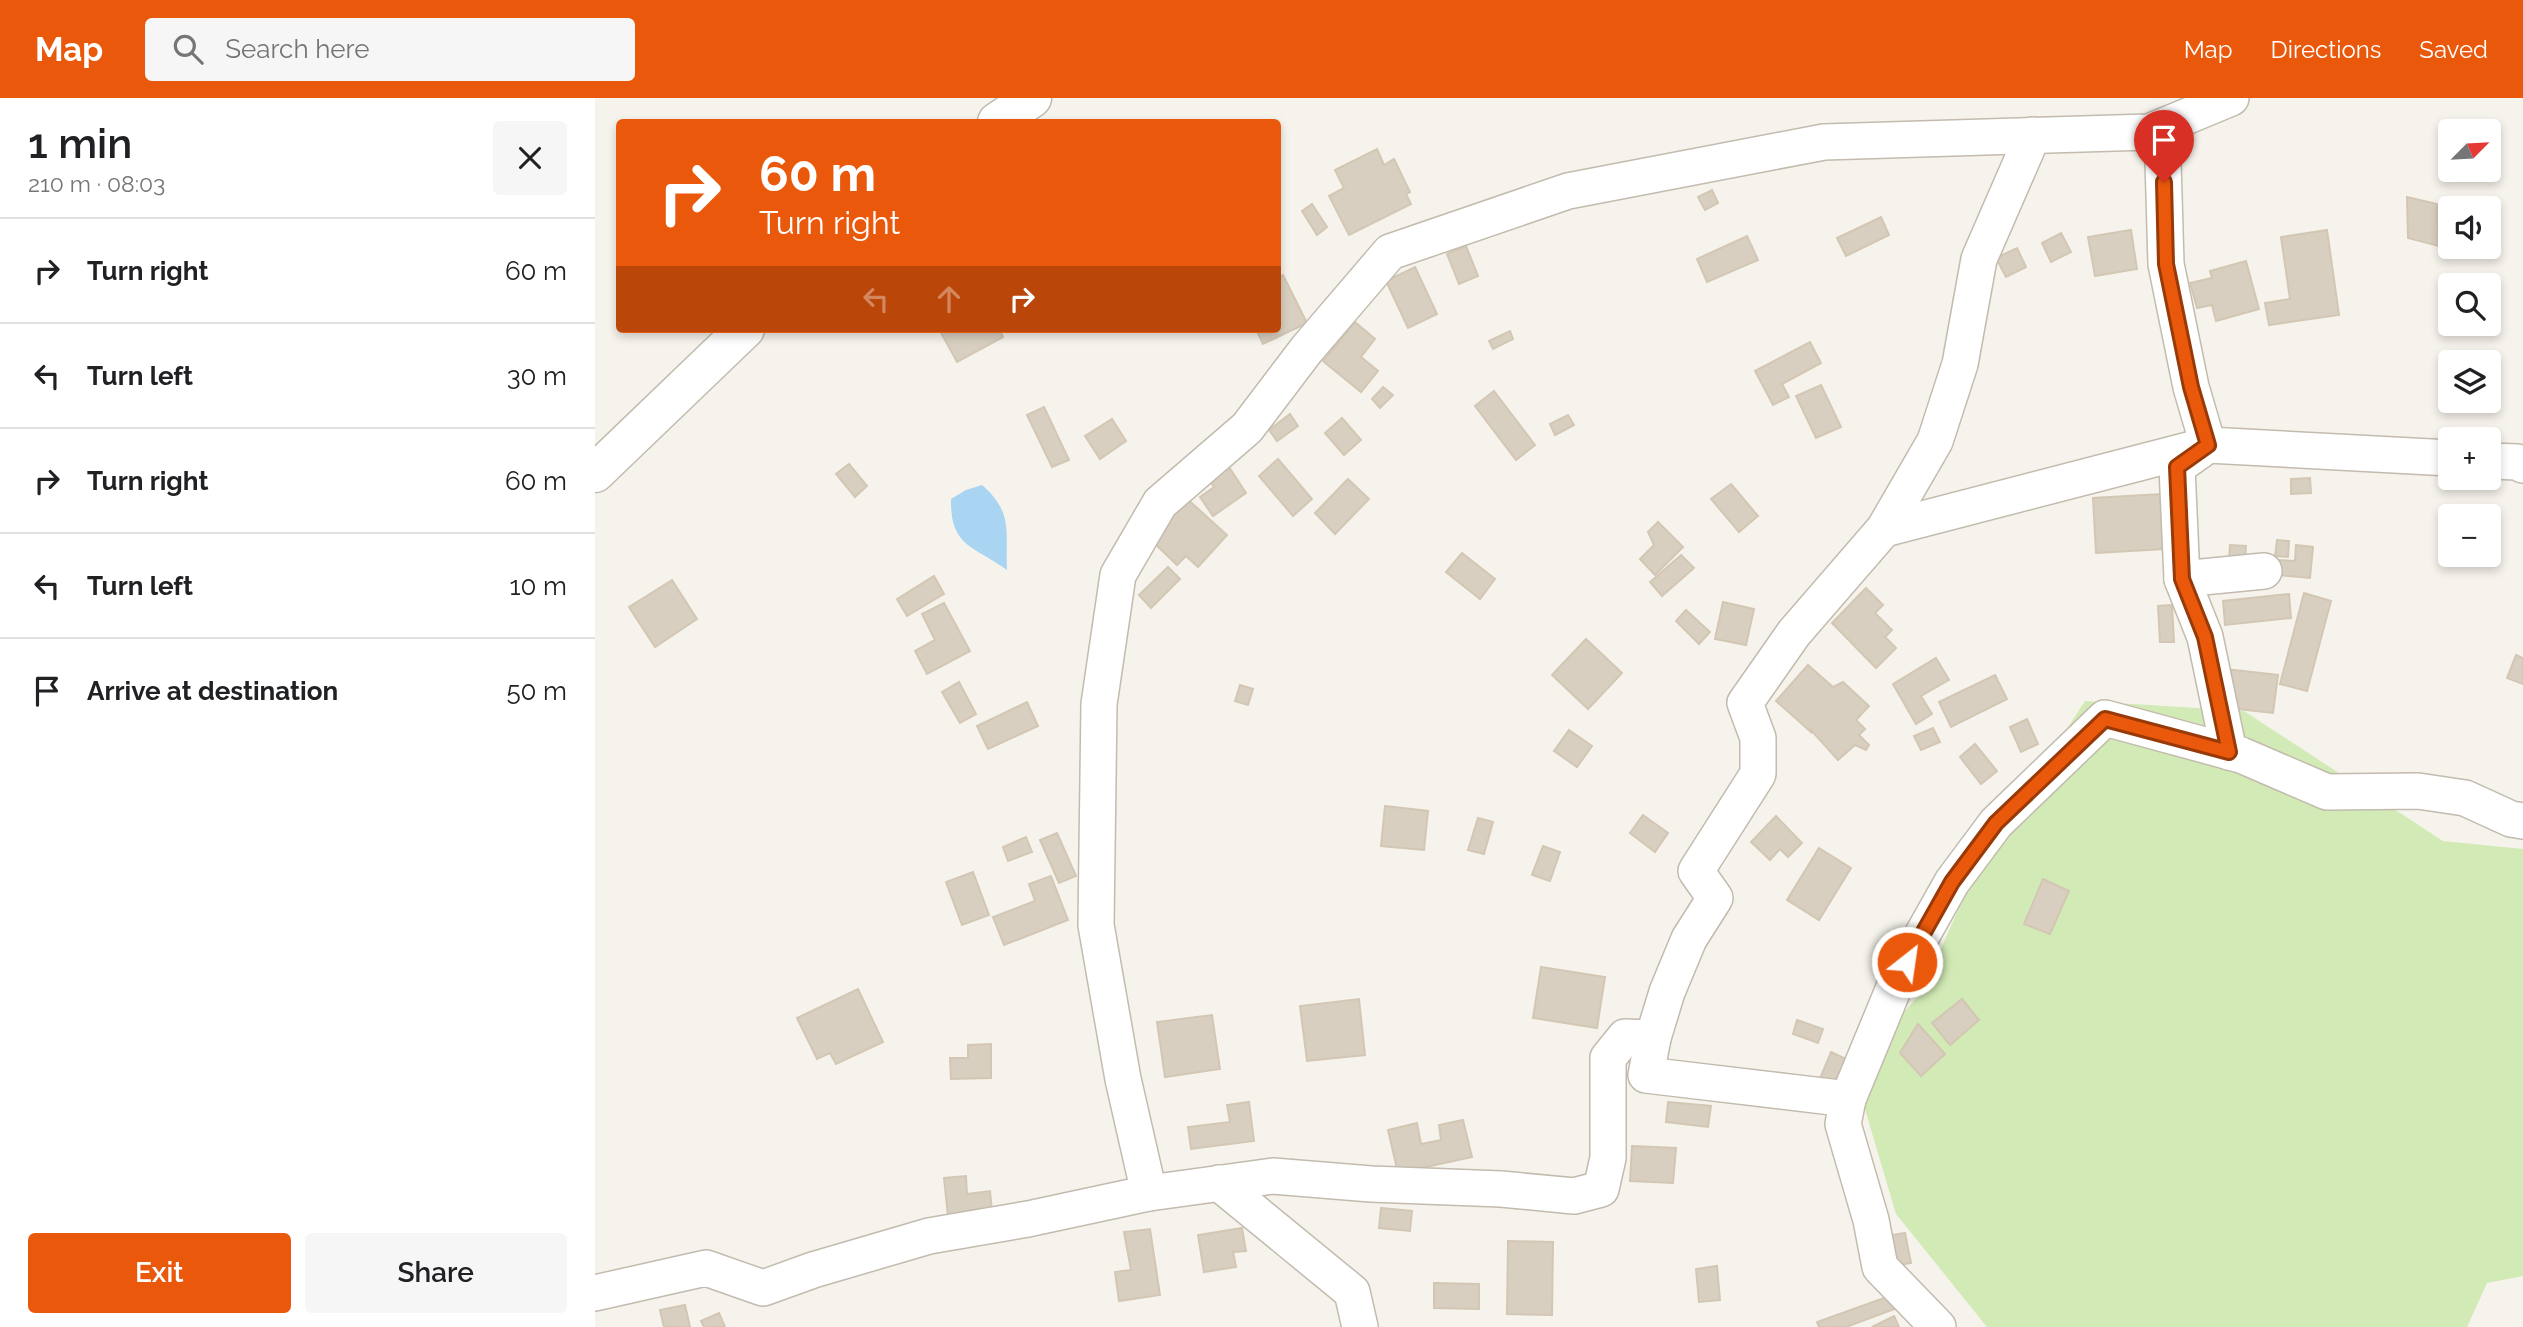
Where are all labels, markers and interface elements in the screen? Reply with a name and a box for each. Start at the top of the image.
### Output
search box [145,18,635,81]
text: Map [35,30,103,69]
icon: search [169,30,207,68]
text: Search here [225,34,370,64]
text: Map [2184,35,2233,64]
text: Directions [2271,35,2381,64]
text: Saved [2419,35,2488,64]
pin [2134,110,2194,182]
text: 1 min [28,119,132,168]
north arrow [2438,119,2501,182]
map controls [2438,119,2501,567]
button: close [493,121,567,195]
icon: arrive [2145,121,2183,159]
text: 60 m [759,145,876,202]
icon: right [644,147,735,238]
text: 210 m · 08:03 [28,170,165,197]
button: sound [2438,196,2501,259]
text: Turn right [759,204,900,241]
icon: right [28,252,66,290]
text: Turn right [87,256,208,286]
text: 60 m [505,256,567,286]
button: search [2438,273,2501,336]
icon: left [857,280,895,318]
icon: ahead [930,280,968,318]
icon: right [1003,280,1041,318]
button: layers [2438,350,2501,413]
icon: left [28,357,66,395]
text: Turn left [87,361,193,391]
text: 30 m [507,361,567,391]
button: + [2438,427,2501,490]
icon: right [28,462,66,500]
text: Turn right [87,466,208,496]
text: 60 m [505,466,567,496]
button: − [2438,504,2501,567]
icon: left [28,567,66,605]
text: Turn left [87,571,193,601]
text: 10 m [509,571,567,601]
icon: arrive [28,672,66,710]
text: Arrive at destination [87,676,338,706]
text: 50 m [506,676,567,706]
position arrow [1870,925,1944,999]
button: Exit [28,1233,291,1313]
button: Share [305,1233,567,1313]

